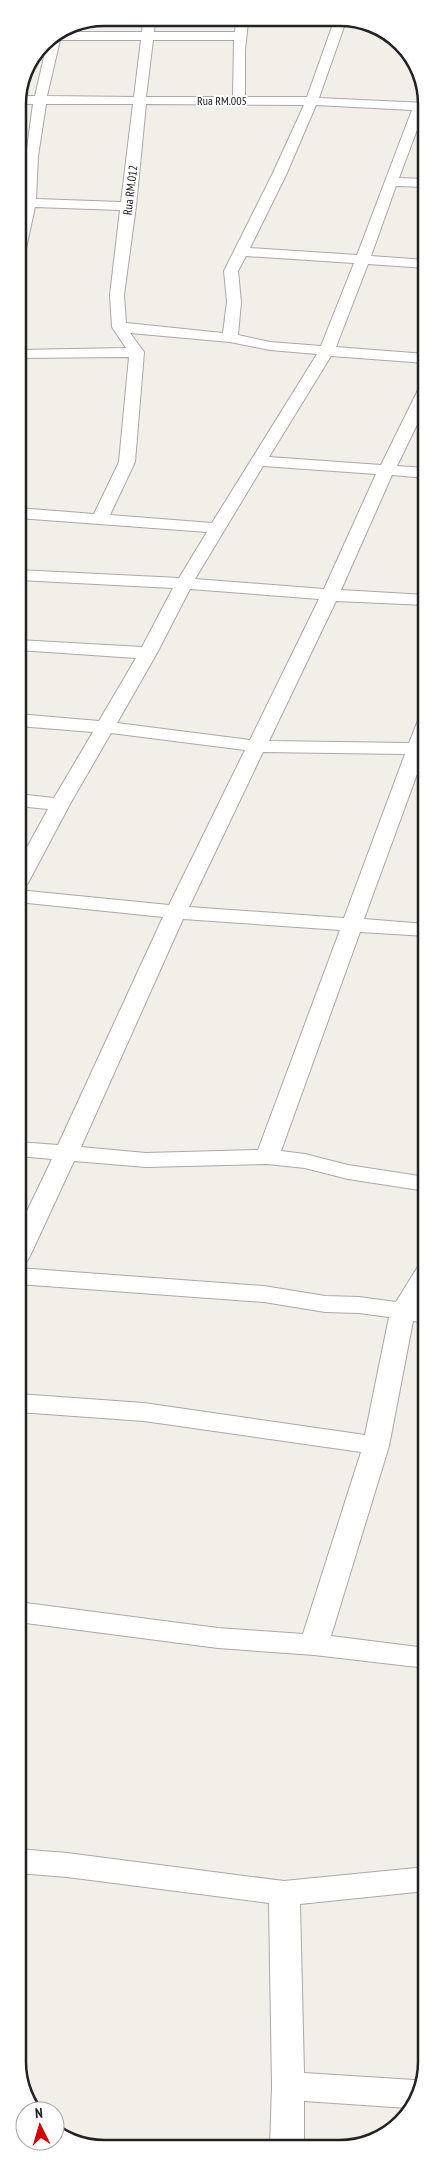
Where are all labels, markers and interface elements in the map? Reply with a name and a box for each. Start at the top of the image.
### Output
street label: Rua RM.005 [197,93,247,108]
street label: Rua RM.012 [120,164,140,216]
north arrow [15,2101,65,2151]
text: N [34,2104,43,2122]

